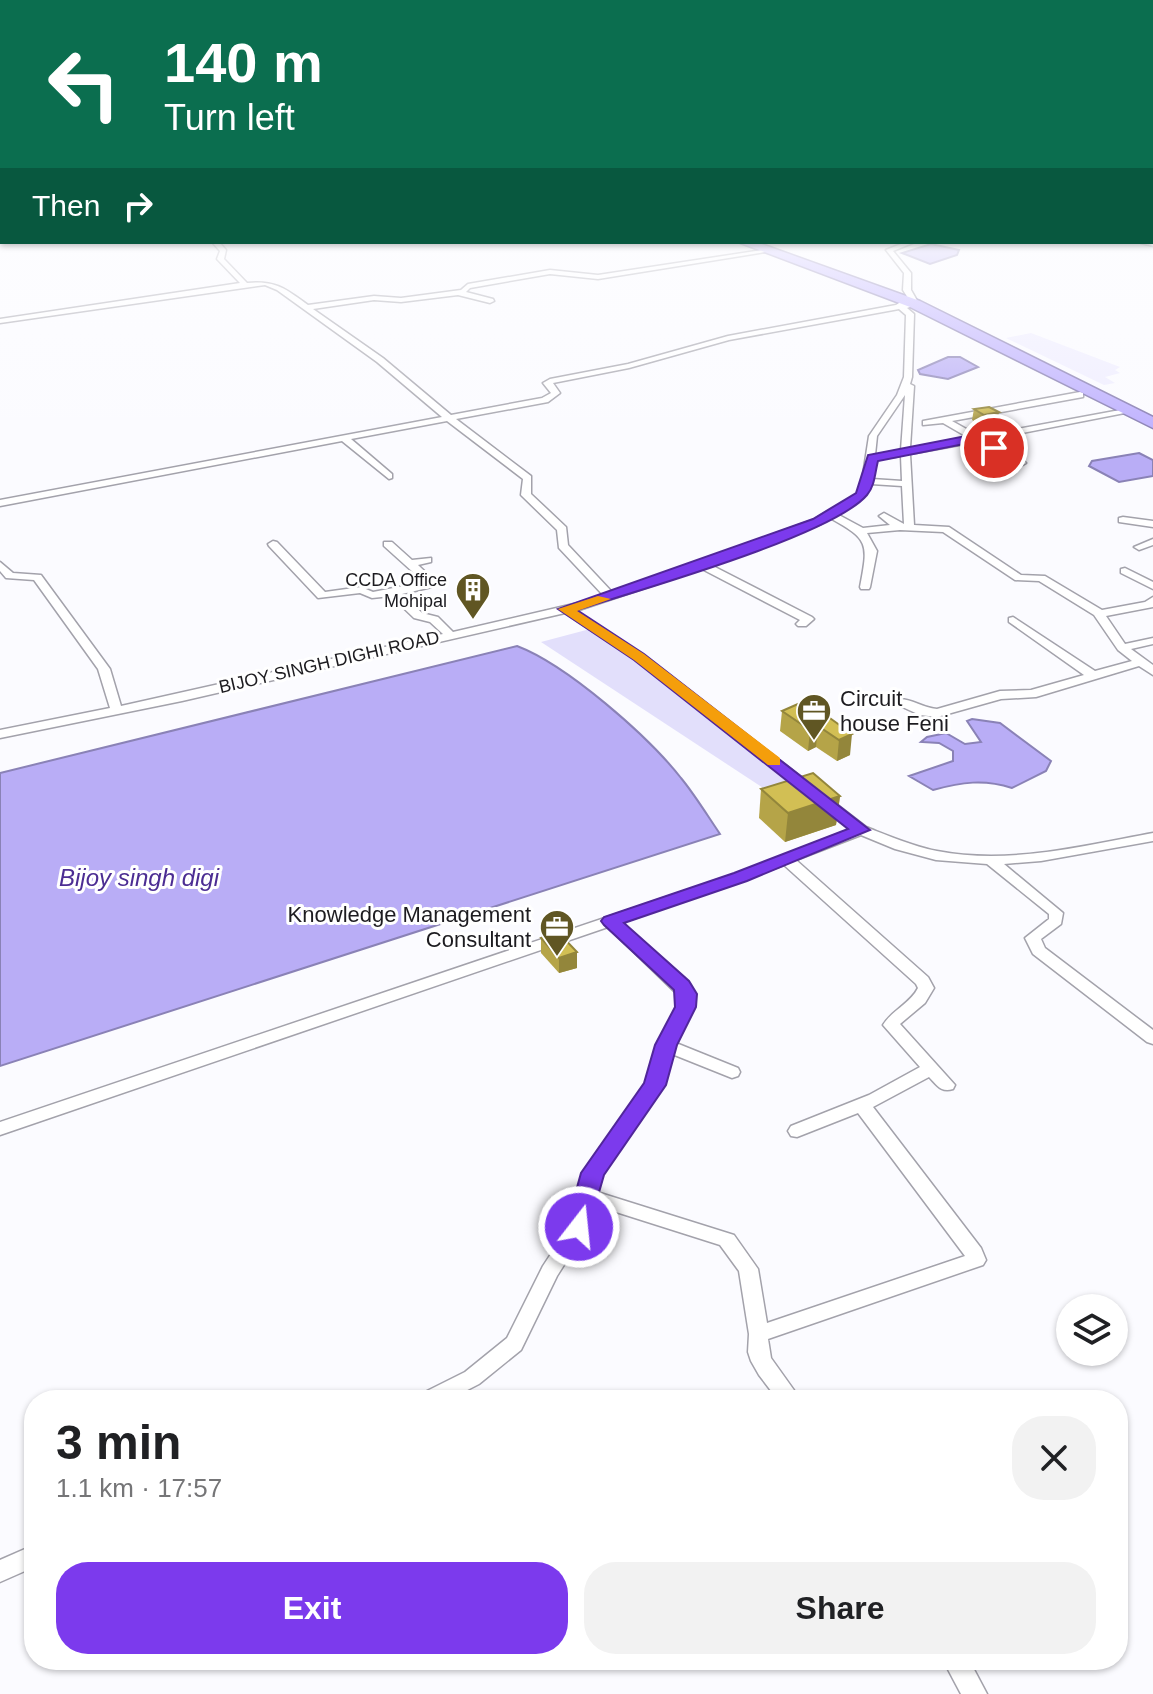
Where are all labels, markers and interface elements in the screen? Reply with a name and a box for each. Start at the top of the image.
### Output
text: 140 m [164,31,323,94]
icon: left [32,32,136,136]
text: Turn left [164,97,295,138]
icon: right [116,184,160,228]
text: Then [32,189,100,222]
pin [960,414,1028,482]
icon: arrive [972,426,1016,470]
place label: CCDA Office Mohipal [345,570,447,611]
building icon: CCDA Office Mohipal [454,571,492,621]
street label: BIJOY SINGH DIGHI ROAD [217,627,441,697]
place label: Circuit house Feni [840,686,949,736]
office icon: Circuit house Feni [795,692,833,742]
water label: Bijoy singh digi [59,864,220,891]
place label: Knowledge Management Consultant [288,902,531,952]
office icon: Knowledge Management Consultant [538,908,576,958]
position arrow [537,1185,621,1269]
map controls [1056,1294,1128,1366]
button: layers [1056,1294,1128,1366]
text: 3 min [56,1416,181,1469]
button: close [1012,1416,1096,1500]
text: 1.1 km · 17:57 [56,1473,222,1503]
button: Exit [56,1562,568,1654]
button: Share [584,1562,1096,1654]

